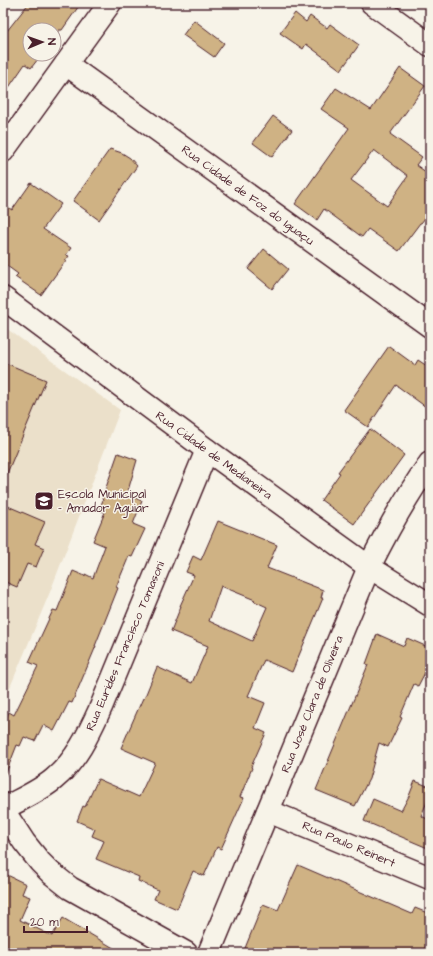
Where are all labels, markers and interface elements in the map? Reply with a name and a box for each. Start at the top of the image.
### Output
north arrow [22,22,62,62]
text: N [44,38,59,45]
street label: Rua Cidade de Foz do Iguaçu [177,141,318,250]
street label: Rua Cidade de Medianeira [152,407,276,504]
place label: Escola Municipal - Amador Aguiar [58,486,149,518]
school or university icon: Escola Municipal - Amador Aguiar [33,490,55,512]
street label: Rua Eurides Francisco Tomasoni [82,559,169,734]
street label: Rua José Clara de Oliveira [277,633,348,775]
street label: Rua Paulo Reinert [300,817,398,872]
scale bar [24,908,87,934]
text: 20 m [30,914,59,931]

